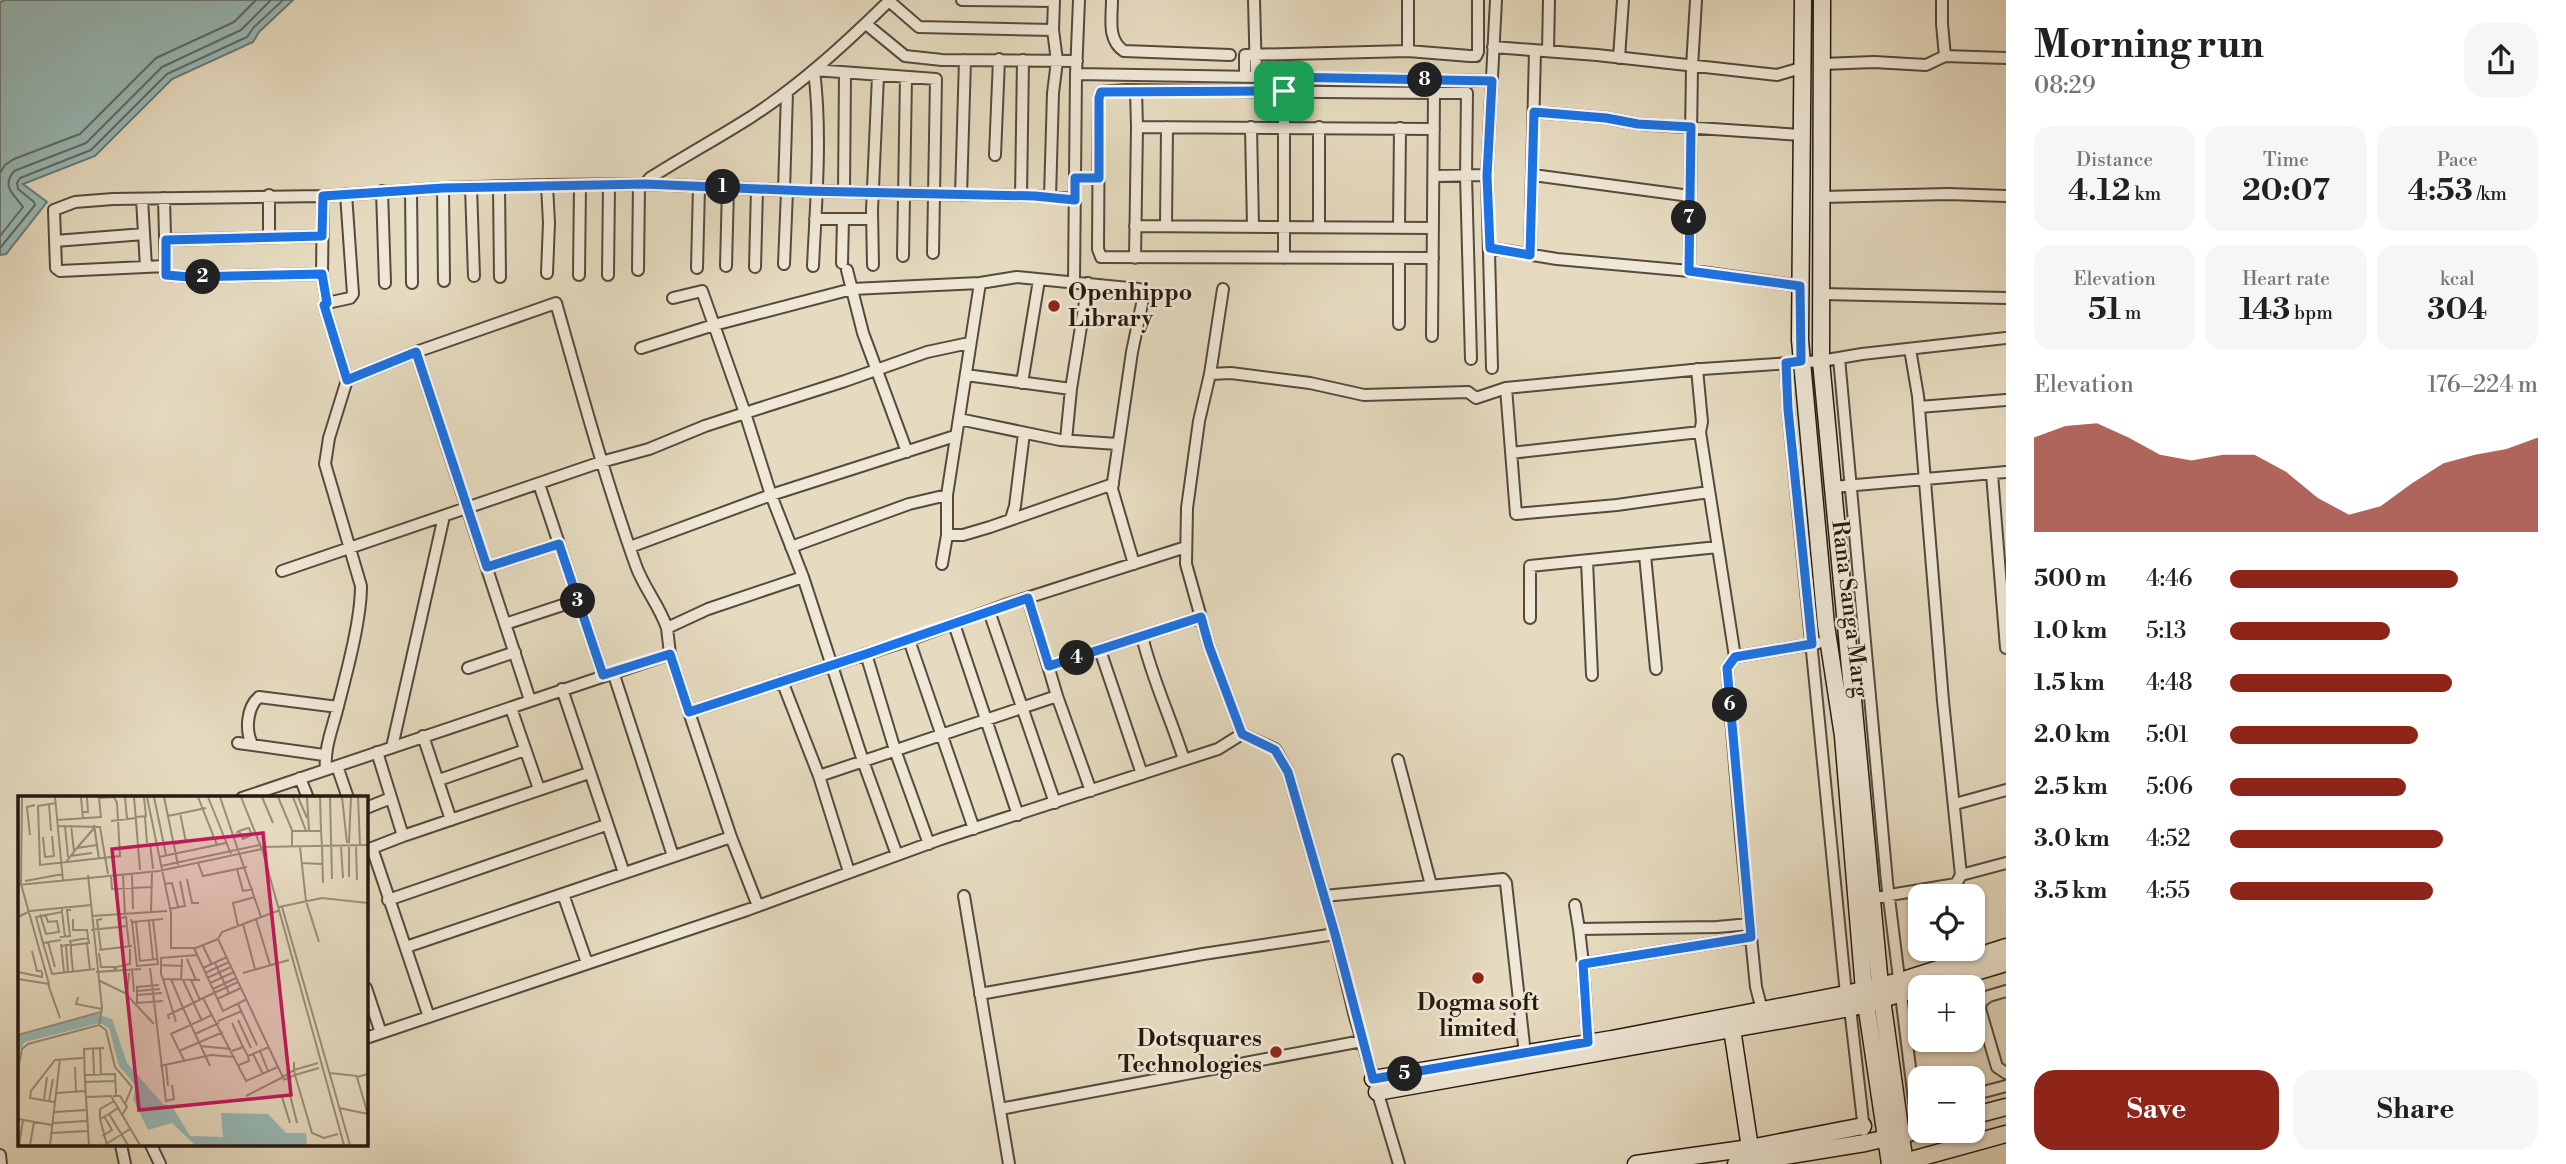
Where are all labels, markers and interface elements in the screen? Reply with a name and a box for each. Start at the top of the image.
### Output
text: Morning run [2034,22,2264,69]
button: share [2464,23,2538,97]
pin [1254,61,1314,121]
pin: 8 [1408,62,1442,98]
text: 8 [1418,67,1431,91]
icon: arrive [1265,72,1303,110]
text: 08:29 [2034,72,2096,100]
text: Distance [2076,148,2153,172]
text: Time [2263,148,2309,172]
text: Pace [2437,148,2478,172]
pin: 1 [706,170,740,204]
text: 4.12 [2068,172,2131,210]
text: 20:07 [2242,172,2330,210]
text: 4:53 [2408,172,2473,210]
text: 1 [718,174,727,198]
text: km [2131,182,2161,206]
text: /km [2473,182,2507,206]
pin: 7 [1672,200,1706,235]
text: 7 [1683,205,1694,229]
pin: 2 [186,260,220,294]
text: 2 [197,264,208,288]
text: Elevation [2074,267,2156,291]
text: Heart rate [2242,267,2330,291]
text: kcal [2440,267,2475,291]
place label: Openhippo Library [1068,279,1192,333]
text: 51 [2088,291,2121,329]
text: 143 [2239,291,2290,329]
text: 304 [2427,291,2487,329]
marker: Openhippo Library [1046,298,1062,314]
text: m [2121,301,2141,325]
text: bpm [2290,301,2333,325]
text: Elevation [2034,371,2134,399]
text: 176–224 m [2427,371,2538,399]
street label: Rana Sanga Marg [1825,519,1875,699]
text: 500 m [2034,565,2106,593]
text: 4:46 [2146,565,2193,593]
pin: 3 [560,584,596,618]
text: 3 [572,588,583,612]
text: 1.0 km [2034,617,2107,645]
text: 5:13 [2146,617,2186,645]
pin: 4 [1060,640,1094,676]
text: 4 [1070,645,1083,669]
text: 1.5 km [2034,669,2105,697]
text: 4:48 [2146,669,2193,697]
pin: 6 [1712,688,1748,722]
text: 6 [1724,692,1735,716]
text: 2.0 km [2034,721,2110,749]
text: 5:01 [2146,721,2188,749]
text: 2.5 km [2034,773,2108,801]
text: 5:06 [2146,773,2193,801]
inset map [18,796,368,1146]
text: 3.0 km [2034,825,2110,853]
text: 4:52 [2146,825,2191,853]
text: 3.5 km [2034,877,2107,905]
text: 4:55 [2146,877,2190,905]
map controls [1908,884,1985,1143]
button: locate [1908,884,1985,961]
marker: Dogma soft limited [1470,970,1486,986]
button: + [1908,975,1985,1052]
place label: Dogma soft limited [1417,989,1540,1043]
place label: Dotsquares Technologies [1118,1025,1262,1079]
marker: Dotsquares Technologies [1268,1044,1284,1060]
pin: 5 [1388,1056,1422,1092]
text: 5 [1399,1061,1410,1085]
button: − [1908,1066,1985,1143]
button: Save [2034,1070,2279,1150]
button: Share [2293,1070,2538,1150]

